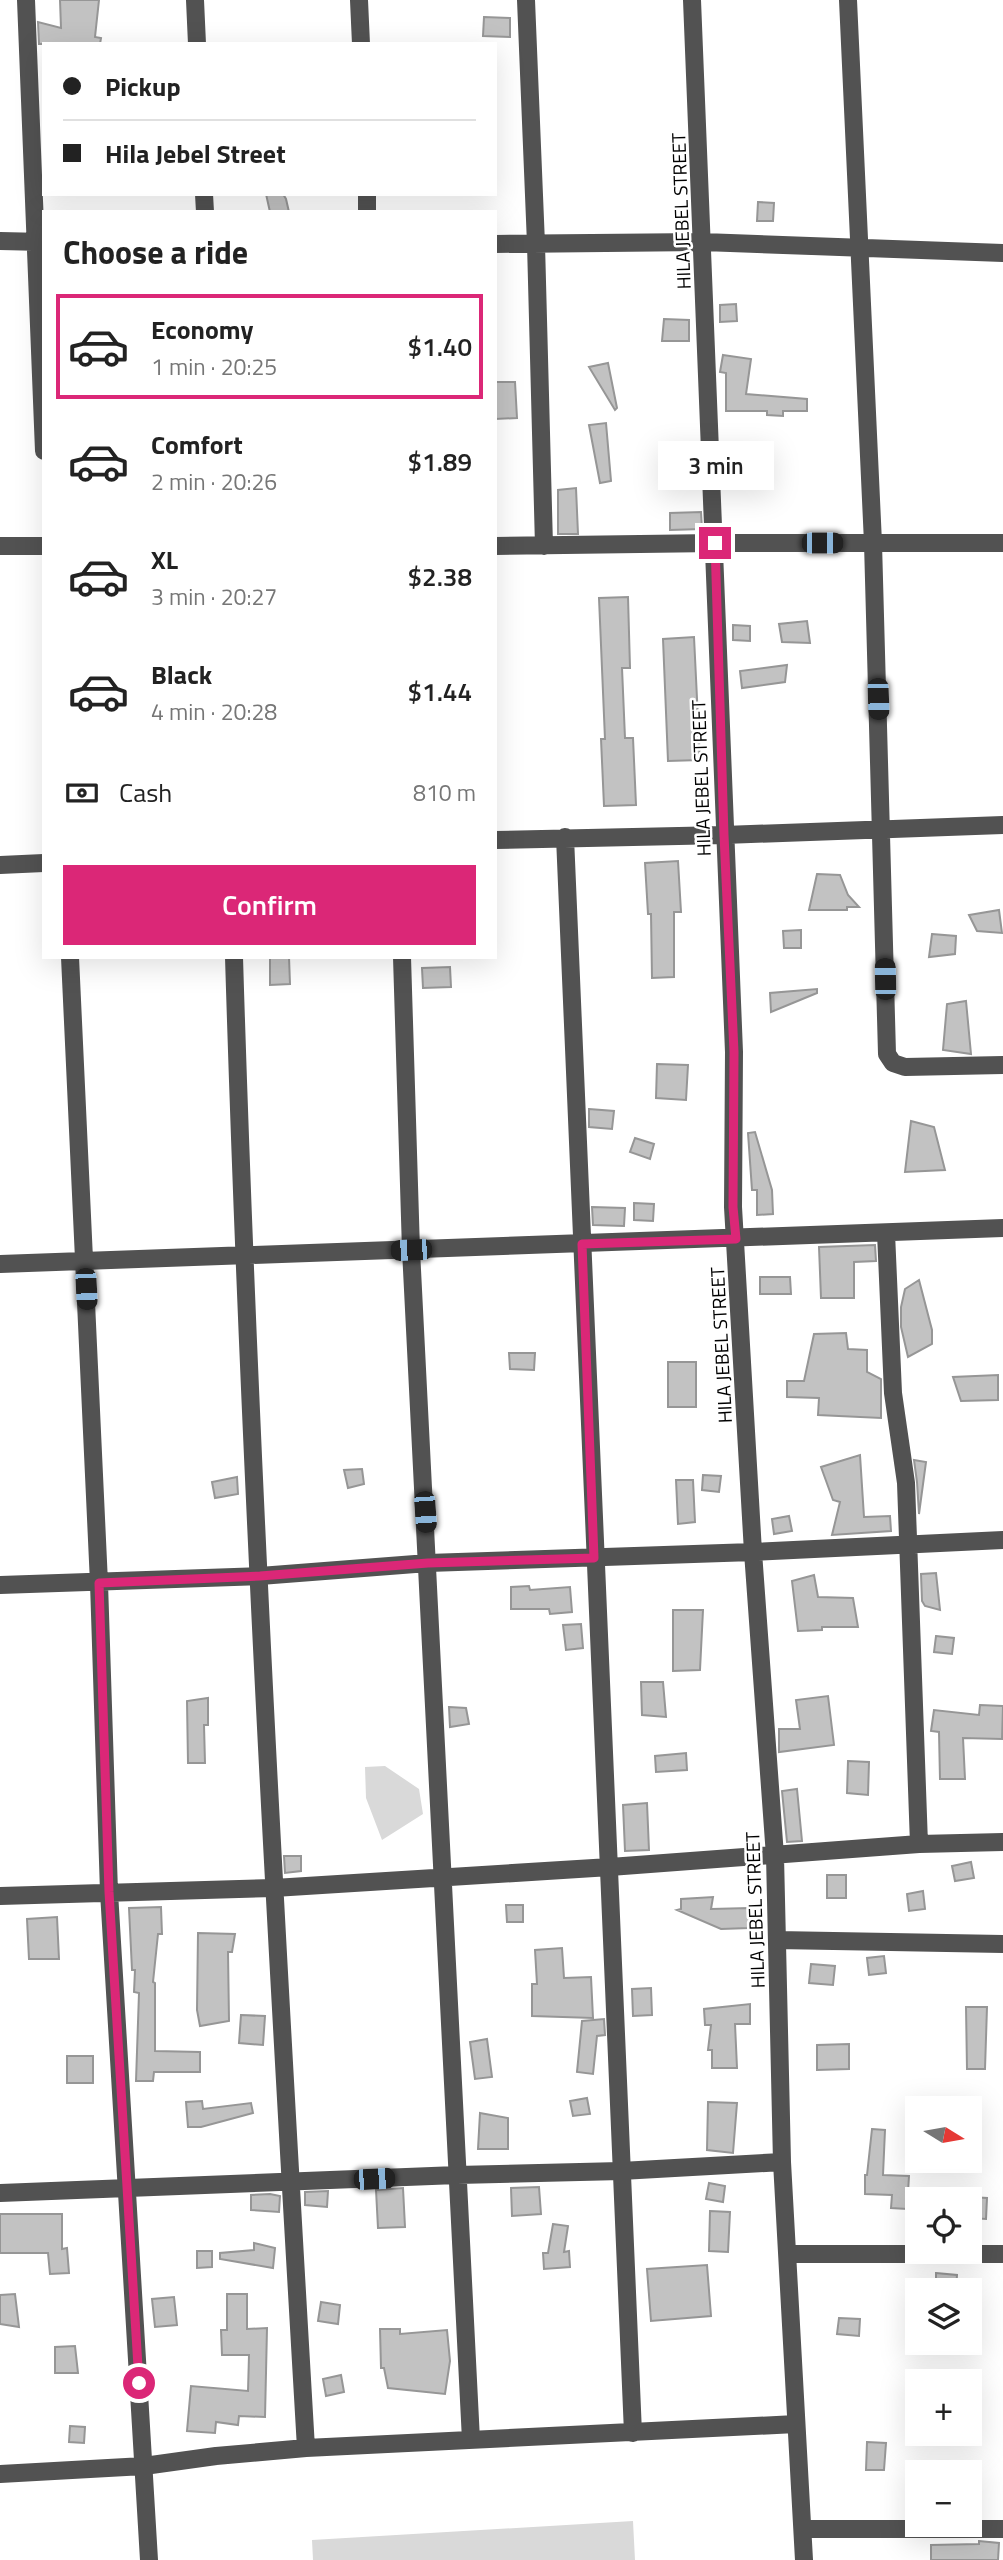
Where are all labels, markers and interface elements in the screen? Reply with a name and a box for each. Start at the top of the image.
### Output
text: Pickup [105,67,181,106]
street label: HILA JEBEL STREET [663,132,698,290]
text: Hila Jebel Street [105,134,286,173]
text: Choose a ride [63,228,248,276]
text: Economy [151,310,253,349]
icon: car [67,315,130,378]
text: $1.40 [408,327,472,366]
text: 1 min · 20:25 [151,349,277,384]
text: Comfort [151,425,243,464]
icon: car [67,430,130,493]
text: $1.89 [408,442,472,481]
callout: 3 min [657,442,773,490]
text: 3 min [688,448,744,483]
text: 2 min · 20:26 [151,464,277,499]
route end [699,527,731,559]
car [802,533,844,554]
text: XL [151,540,178,579]
icon: car [67,545,130,608]
text: $2.38 [408,557,472,596]
text: 3 min · 20:27 [151,579,277,614]
text: Black [151,655,212,694]
icon: car [67,660,130,723]
text: $1.44 [408,672,472,711]
car [867,678,890,720]
text: 4 min · 20:28 [151,694,277,729]
street label: HILA JEBEL STREET [683,699,718,857]
text: Cash [119,773,172,812]
icon: cash [63,774,101,812]
text: 810 m [413,775,476,810]
button: Confirm [63,865,476,945]
car [875,958,896,1000]
car [390,1239,433,1261]
street label: HILA JEBEL STREET [702,1266,739,1424]
car [75,1267,98,1311]
car [414,1490,437,1534]
street label: HILA JEBEL STREET [737,1831,772,1989]
north arrow [905,2096,982,2174]
map controls [905,2096,982,2537]
car [353,2167,396,2191]
button: locate [905,2187,982,2264]
button: layers [905,2278,982,2355]
route start [123,2367,155,2399]
button: + [905,2369,982,2446]
button: − [905,2460,982,2537]

